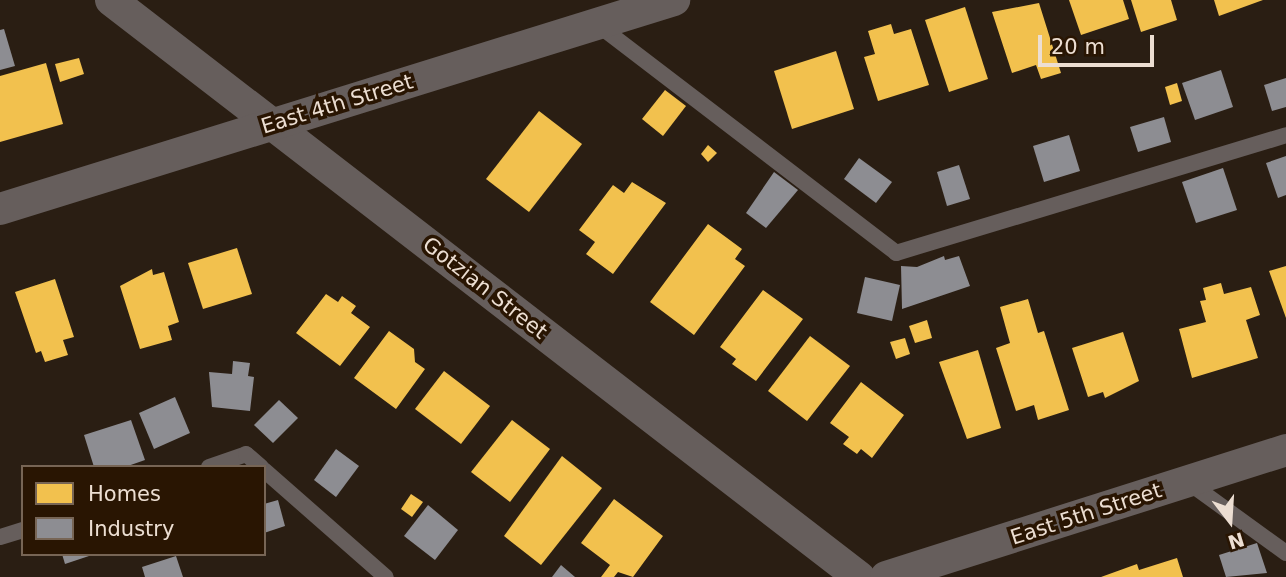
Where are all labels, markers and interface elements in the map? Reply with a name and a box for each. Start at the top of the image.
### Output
scale bar [1041,21,1156,65]
text: 20 m [1051,35,1105,59]
street label: East 4th Street [258,69,416,139]
street label: Gotzian Street [418,232,552,344]
legend [21,465,266,556]
street label: East 5th Street [1007,478,1165,550]
text: Homes [88,482,161,506]
north arrow [1195,486,1265,556]
text: Industry [88,517,174,541]
text: N [1225,528,1247,554]

